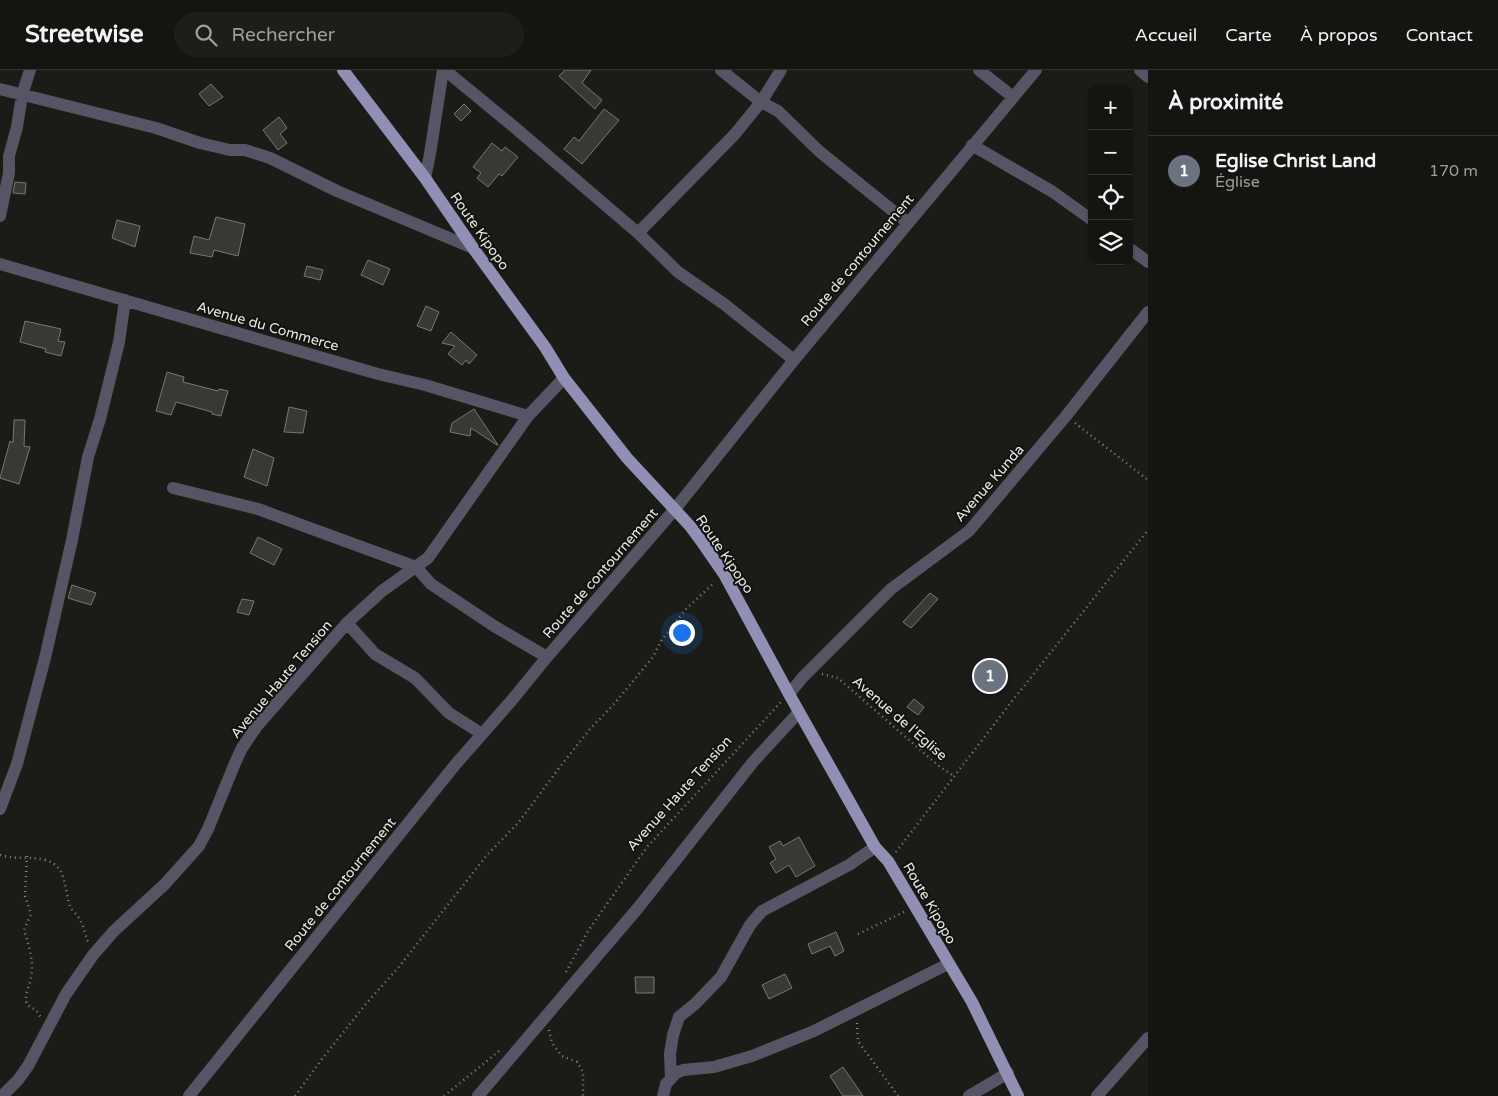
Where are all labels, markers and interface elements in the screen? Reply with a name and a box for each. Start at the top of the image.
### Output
search box [174,12,524,57]
text: Streetwise [25,20,144,49]
icon: search [192,21,220,49]
text: Rechercher [232,24,335,46]
text: Accueil [1135,24,1197,46]
text: Carte [1225,24,1272,46]
text: À propos [1300,24,1378,46]
text: Contact [1406,24,1473,46]
map controls [1088,85,1133,265]
button: + [1088,85,1133,130]
text: À proximité [1168,90,1283,115]
button: − [1088,130,1133,175]
text: Eglise Christ Land [1215,150,1376,172]
text: 1 [1179,161,1189,181]
text: 170 m [1429,161,1478,181]
text: Église [1215,172,1260,192]
button: locate [1088,175,1133,220]
street label: Route Kipopo [446,189,513,274]
street label: Route de contournement [797,190,918,330]
button: layers [1088,220,1133,265]
street label: Avenue du Commerce [195,298,341,355]
street label: Avenue Kunda [951,441,1028,525]
street label: Route de contournement [539,504,662,642]
street label: Route Kipopo [692,512,757,597]
street label: Avenue Haute Tension [227,617,336,742]
your location [669,620,695,646]
pin: 1 [974,657,1006,695]
street label: Avenue de l'Eglise [849,673,951,764]
street label: Avenue Haute Tension [623,732,735,854]
street label: Route de contournement [281,814,400,955]
street label: Route Kipopo [899,859,960,947]

